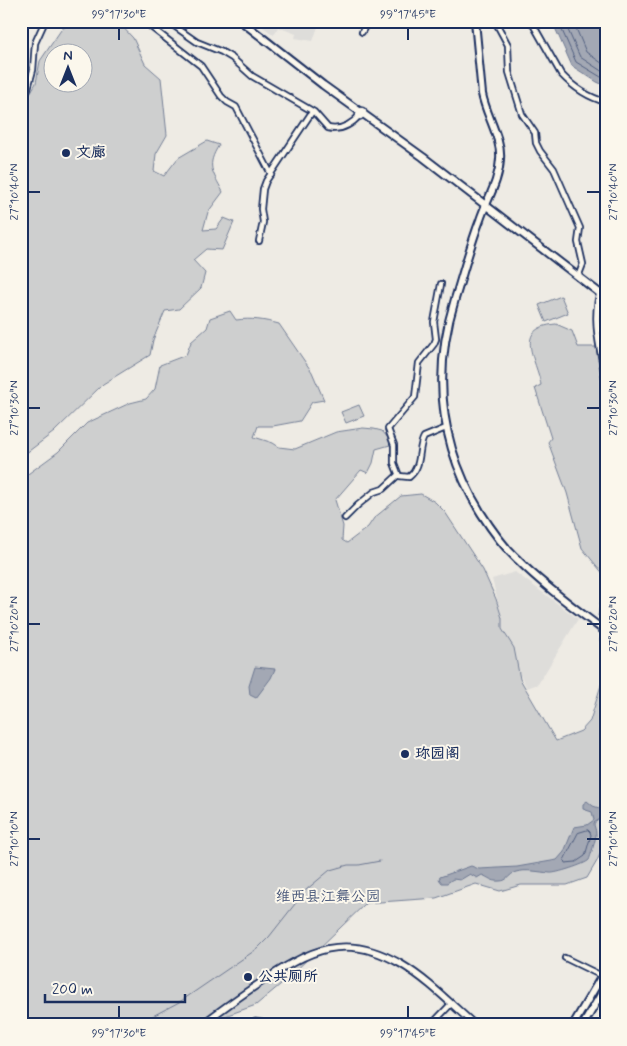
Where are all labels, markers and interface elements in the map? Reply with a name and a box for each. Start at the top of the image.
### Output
text: 99°17'30"E [92,7,146,23]
text: 99°17'45"E [380,7,436,23]
north arrow [42,42,92,92]
text: N [63,47,73,65]
place label: 文廊 [76,143,106,163]
marker: 文廊 [60,147,72,159]
text: 27°10'40"N [7,164,23,220]
text: 27°10'40"N [606,164,622,220]
text: 27°10'30"N [7,380,23,436]
text: 27°10'30"N [606,380,622,436]
text: 27°10'20"N [7,596,23,652]
text: 27°10'20"N [606,596,622,652]
place label: 珎园阁 [415,744,460,764]
marker: 珎园阁 [399,748,411,760]
text: 27°10'10"N [7,811,23,867]
text: 27°10'10"N [606,811,622,867]
park label: 维西县江舞公园 [275,887,381,907]
place label: 公共厕所 [258,967,318,987]
scale bar [45,971,185,1003]
marker: 公共厕所 [242,971,254,983]
text: 200 m [52,980,93,1000]
text: 99°17'30"E [92,1026,146,1042]
text: 99°17'45"E [380,1026,436,1042]

